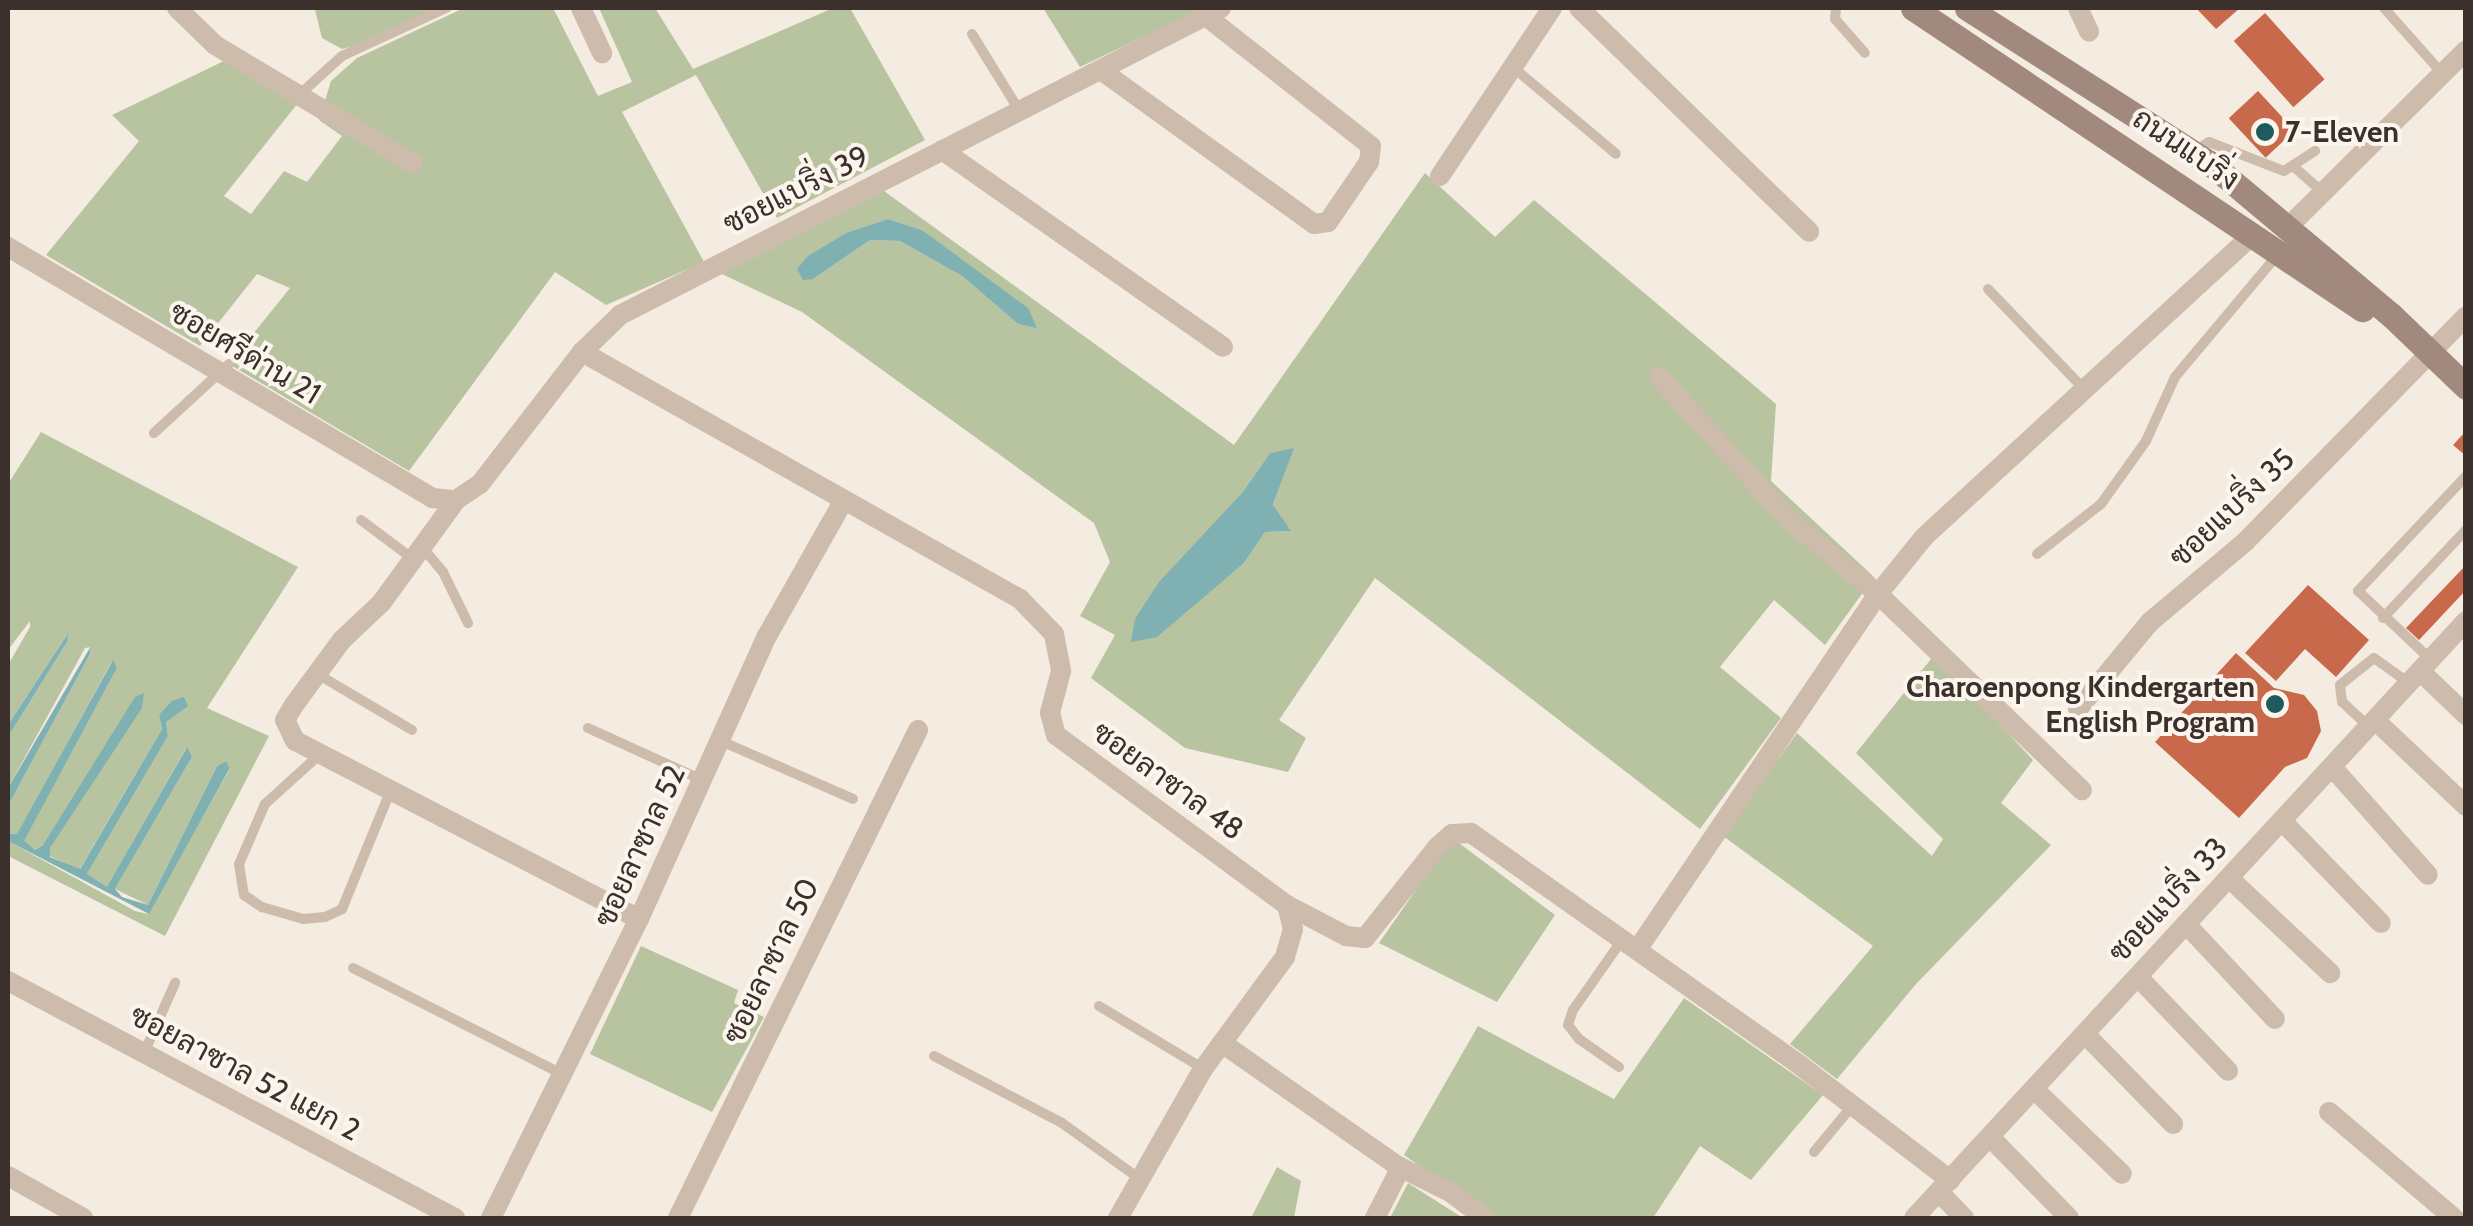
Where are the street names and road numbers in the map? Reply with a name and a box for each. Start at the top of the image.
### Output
street label: ถนนแบริ่ง [2126,100,2246,198]
street label: ซอยแบริ่ง 39 [717,138,875,242]
street label: ซอยศรีด่าน 21 [163,294,327,412]
street label: ซอยแบริ่ง 35 [2162,441,2302,575]
street label: ซอยลาซาล 48 [1085,714,1251,848]
street label: ซอยลาซาล 52 [587,759,693,933]
street label: ซอยแบริ่ง 33 [2101,830,2235,970]
street label: ซอยลาซาล 50 [715,872,827,1050]
street label: ซอยลาซาล 52 แยก 2 [124,997,366,1149]

